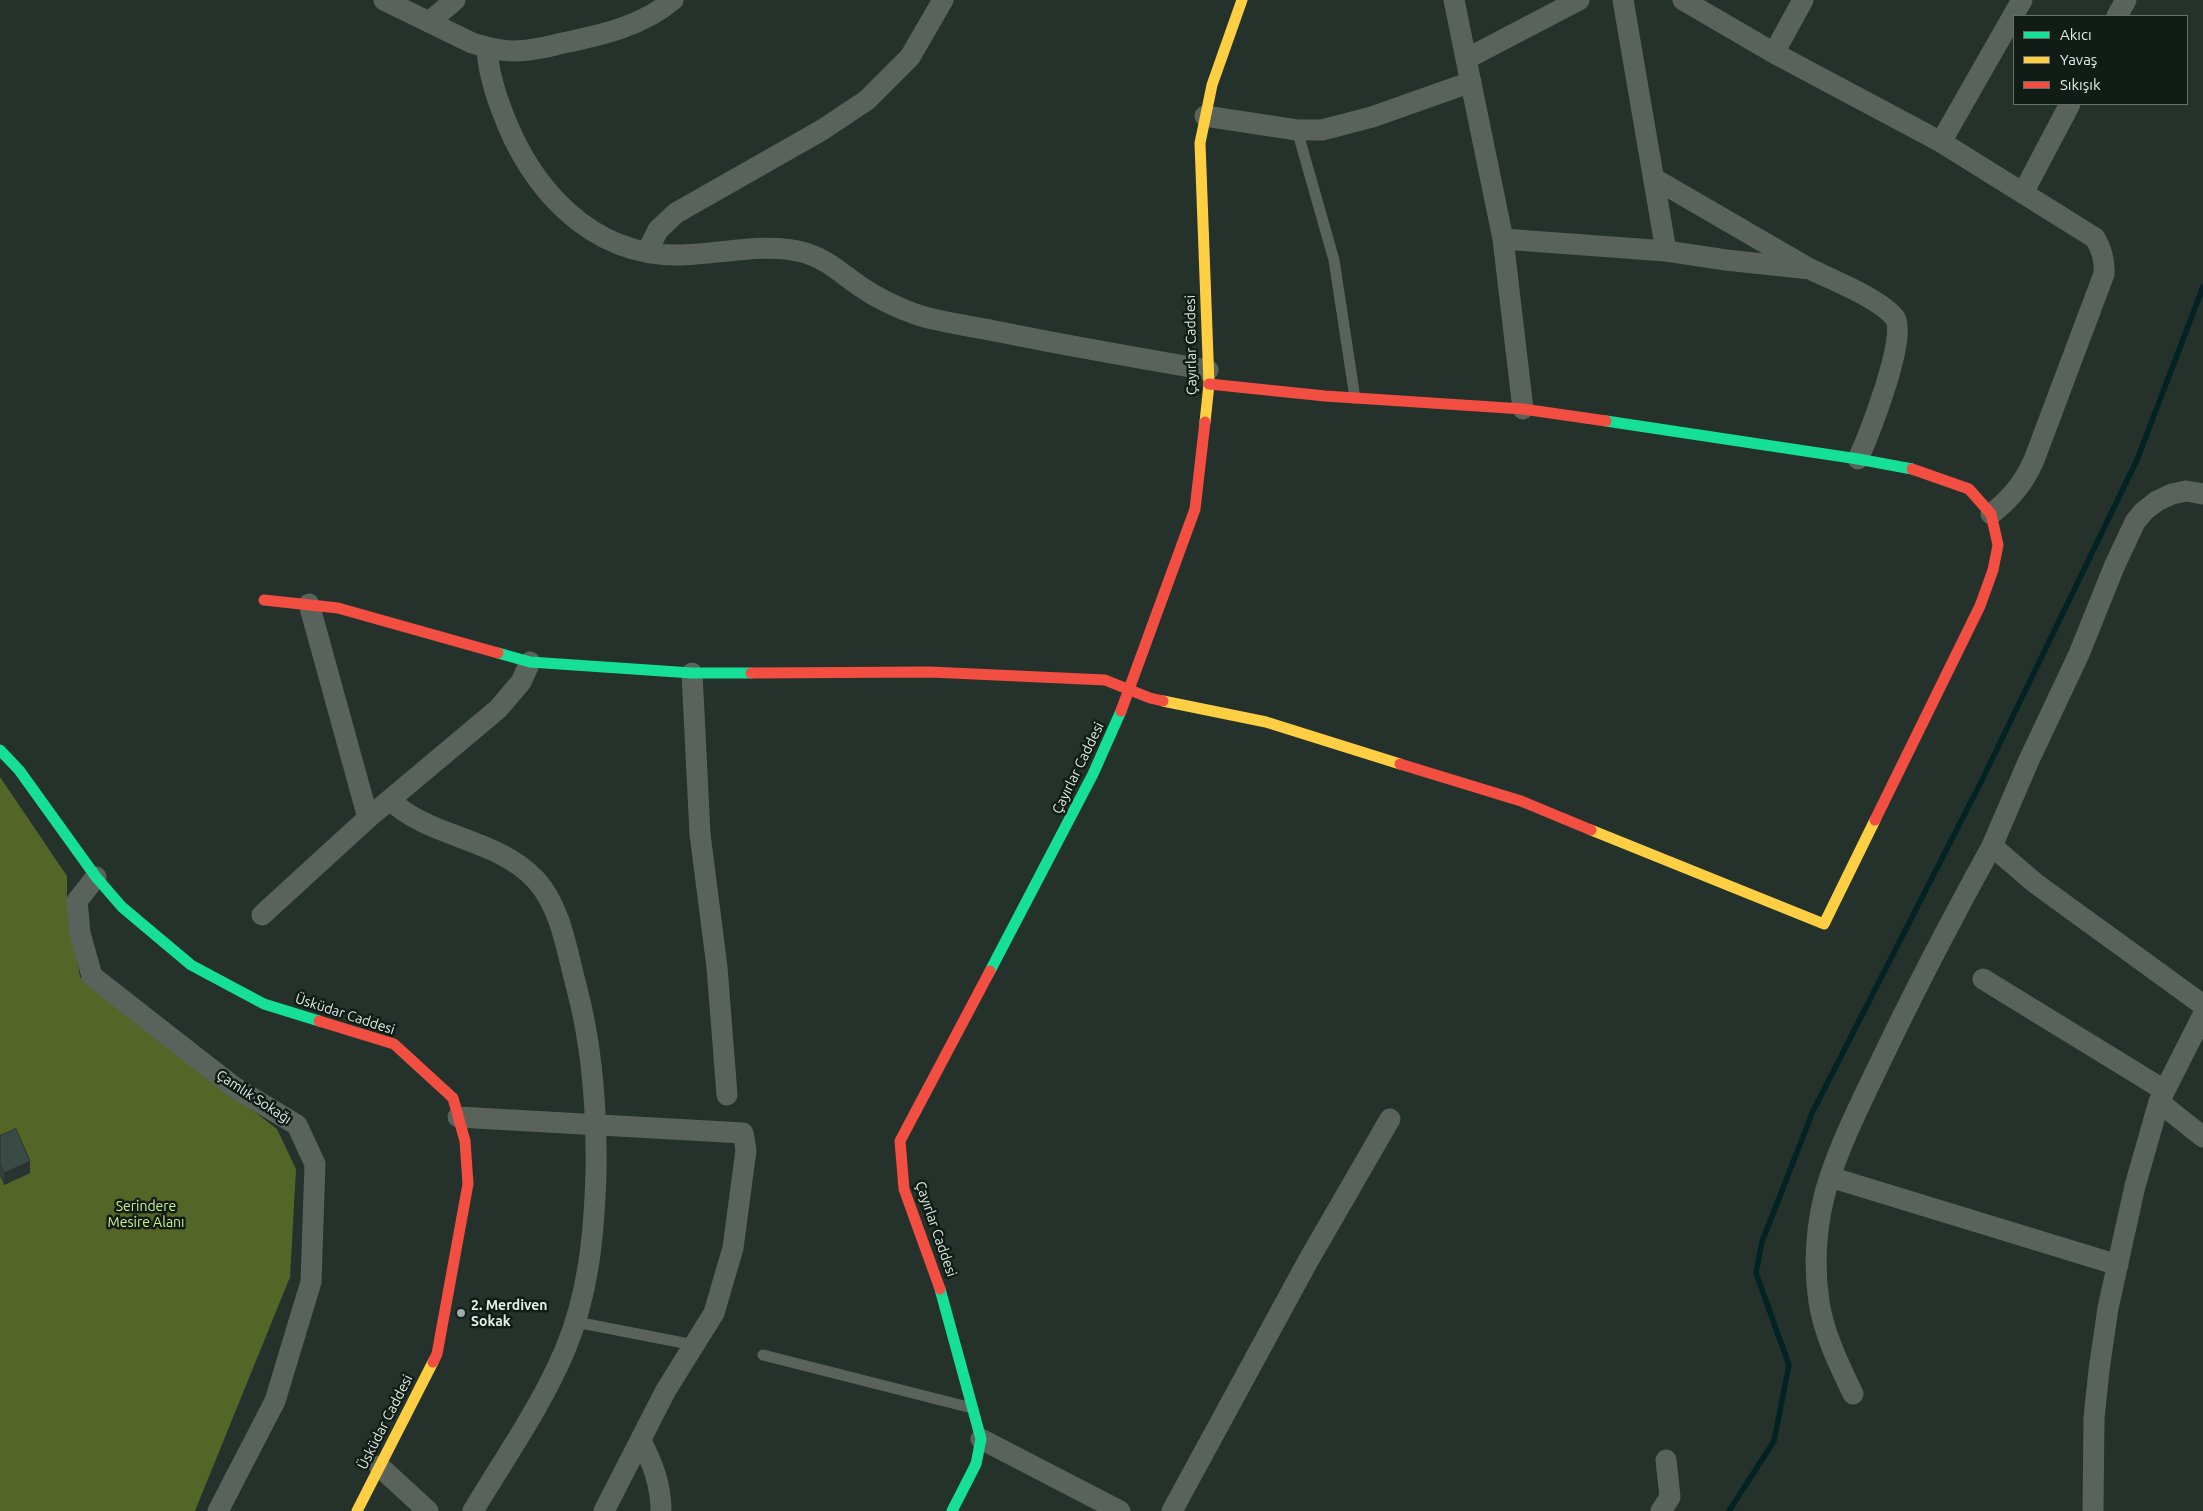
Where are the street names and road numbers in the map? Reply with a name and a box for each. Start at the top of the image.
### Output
street label: Çayırlar Caddesi [1182,295,1200,395]
street label: Çayırlar Caddesi [1049,719,1107,817]
street label: Üsküdar Caddesi [293,990,397,1038]
street label: Çamlık Sokağı [213,1066,295,1128]
street label: Çayırlar Caddesi [912,1179,960,1279]
street label: Üsküdar Caddesi [354,1372,416,1472]

